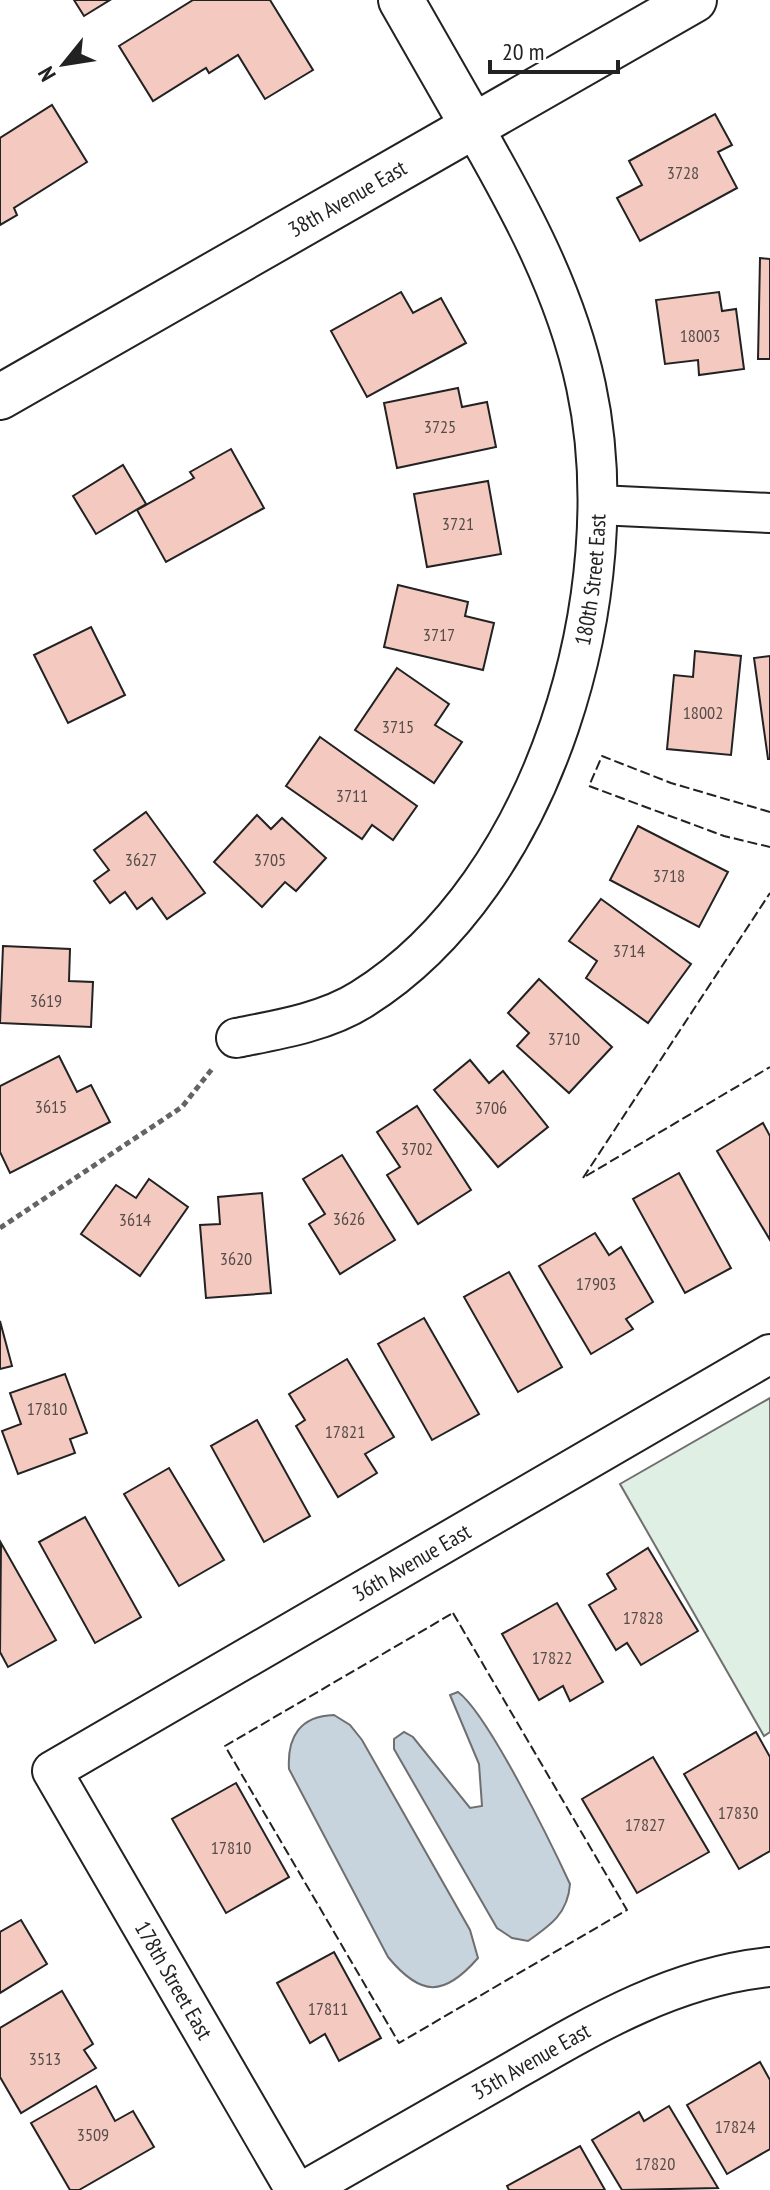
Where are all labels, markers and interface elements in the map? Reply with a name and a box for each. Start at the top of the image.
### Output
north arrow [24,24,104,104]
scale bar [490,24,618,74]
text: 20 m [502,36,544,67]
text: N [32,62,62,86]
street label: 38th Avenue East [283,154,411,243]
house number: 3728 [667,161,699,184]
house number: 18003 [680,324,720,347]
house number: 3725 [424,415,456,438]
house number: 3721 [442,512,474,535]
street label: 180th Street East [568,514,611,648]
house number: 3717 [423,623,455,646]
house number: 18002 [683,701,723,724]
house number: 3715 [382,715,414,738]
house number: 3711 [336,784,368,807]
house number: 3627 [125,848,157,871]
house number: 3705 [254,848,286,871]
house number: 3718 [653,864,685,887]
house number: 3714 [613,939,645,962]
house number: 3619 [30,989,62,1012]
house number: 3710 [548,1027,580,1050]
house number: 3615 [35,1095,67,1118]
house number: 3706 [475,1096,507,1119]
house number: 3702 [401,1137,433,1160]
house number: 3626 [333,1207,365,1230]
house number: 3614 [119,1208,151,1231]
house number: 3620 [220,1247,252,1270]
house number: 17903 [576,1272,616,1295]
house number: 17810 [27,1397,67,1420]
house number: 17821 [325,1420,365,1443]
street label: 36th Avenue East [347,1517,475,1607]
house number: 17828 [623,1606,663,1629]
house number: 17822 [532,1646,572,1669]
house number: 17830 [718,1801,758,1824]
house number: 17827 [625,1813,665,1836]
house number: 17810 [211,1836,251,1859]
street label: 178th Street East [129,1916,219,2044]
house number: 17811 [308,1997,348,2020]
street label: 35th Avenue East [467,2016,595,2106]
house number: 3513 [29,2047,61,2070]
house number: 17824 [715,2115,755,2138]
house number: 3509 [77,2123,109,2146]
house number: 17820 [635,2152,675,2175]

